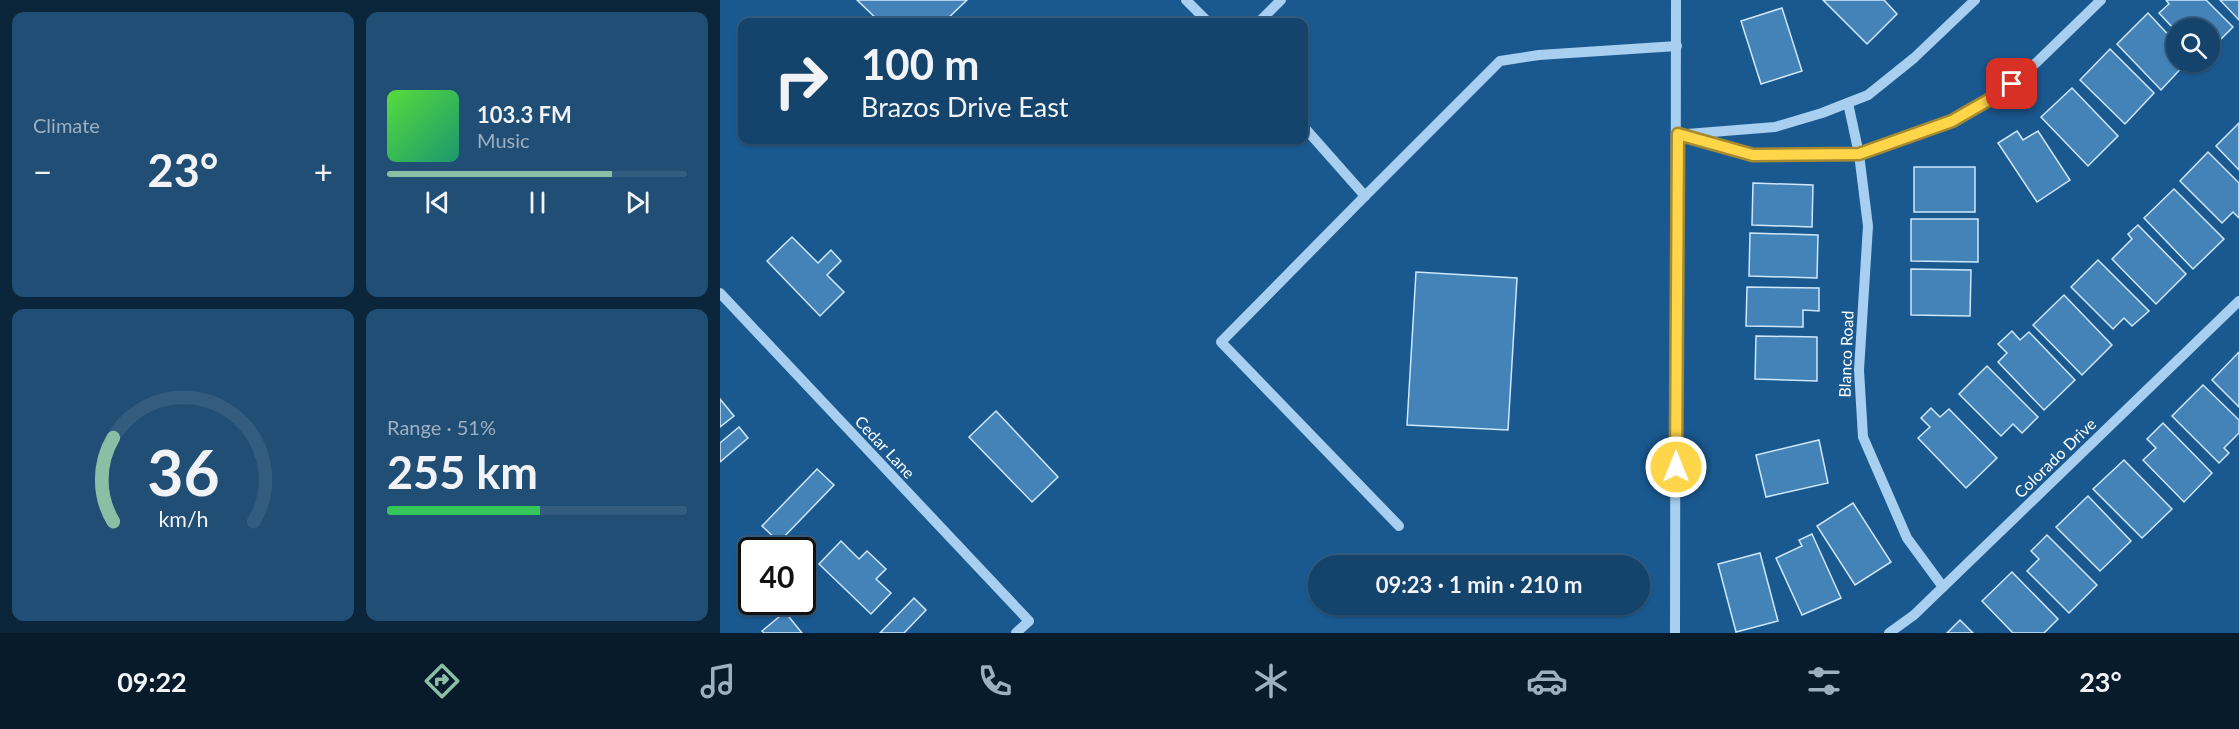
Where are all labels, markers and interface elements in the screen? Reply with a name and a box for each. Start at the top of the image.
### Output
map controls [2166,18,2220,72]
button: search [2166,18,2220,72]
text: 100 m [861,39,979,89]
icon: right [762,42,840,120]
pin [1986,58,2037,109]
icon: arrive [1995,67,2028,100]
text: Brazos Drive East [861,90,1069,123]
text: 103.3 FM [477,101,572,128]
text: Climate [33,113,100,137]
text: Music [477,128,530,152]
text: 23° [148,143,218,197]
text: − [33,151,52,191]
text: + [314,151,333,191]
icon: previous [421,186,454,219]
icon: pause [521,186,554,219]
icon: next [621,186,654,219]
street label: Blanco Road [1834,310,1857,398]
street label: Cedar Lane [851,411,919,482]
street label: Colorado Drive [2010,414,2100,501]
text: Range · 51% [387,415,496,439]
text: 36 [147,434,219,509]
position arrow [1644,435,1708,499]
text: 255 km [387,445,538,499]
text: km/h [158,506,208,532]
speed limit sign: 40 [738,537,816,615]
text: 09:23 · 1 min · 210 m [1376,571,1582,598]
icon: directions [421,660,463,702]
icon: music [697,660,739,702]
icon: phone [974,660,1016,702]
icon: climate [1250,660,1292,702]
icon: car [1526,660,1568,702]
icon: filters [1803,660,1845,702]
text: 09:22 [117,665,187,698]
text: 23° [2079,665,2122,698]

